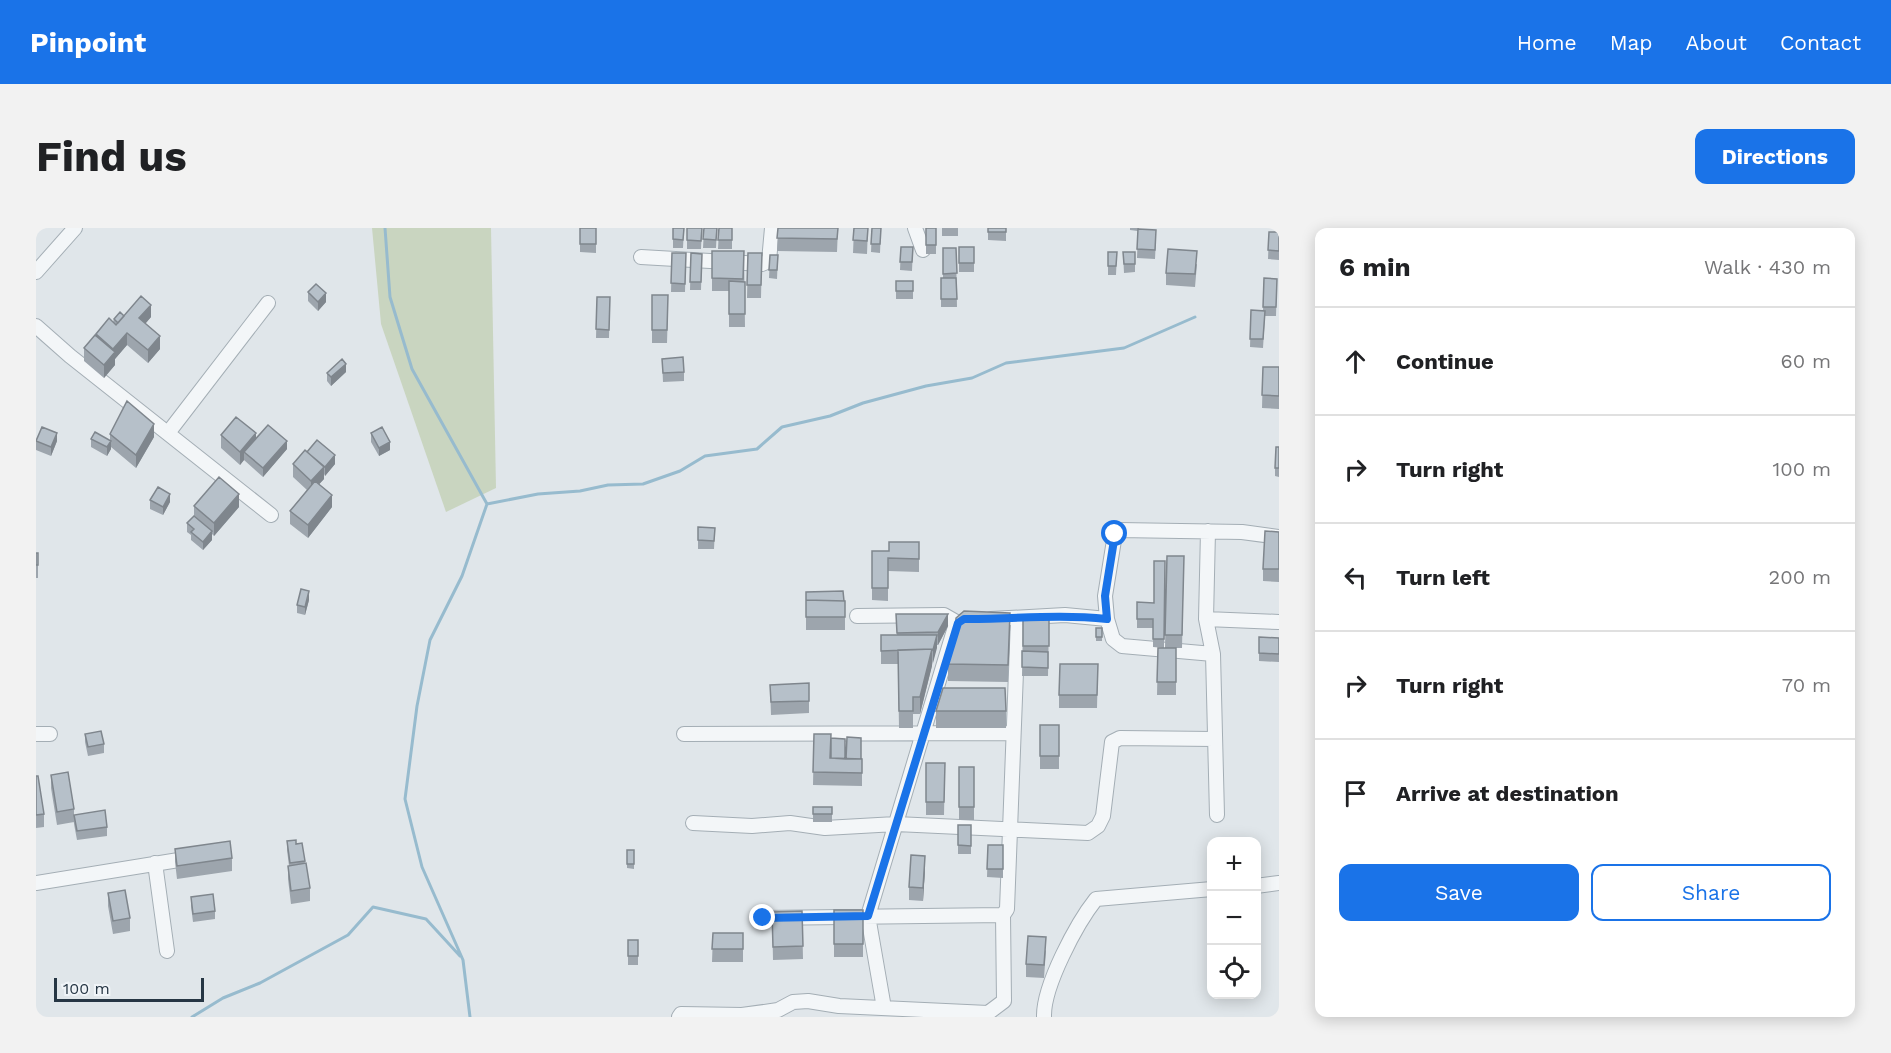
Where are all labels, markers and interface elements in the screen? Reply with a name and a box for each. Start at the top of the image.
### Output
text: Pinpoint [30,26,146,59]
text: Home [1517,30,1577,55]
text: Map [1610,30,1653,55]
text: About [1686,30,1747,55]
text: Contact [1780,30,1861,55]
button: Directions [1695,129,1855,184]
text: Find us [36,132,187,181]
text: 6 min [1339,252,1411,282]
text: Walk · 430 m [1704,255,1831,279]
icon: ahead [1339,345,1372,378]
text: Continue [1396,349,1494,374]
text: 60 m [1781,349,1831,373]
icon: right [1339,453,1372,486]
text: Turn right [1396,457,1503,482]
text: 100 m [1772,457,1831,481]
route start [1101,520,1127,546]
icon: left [1339,561,1372,594]
text: Turn left [1396,565,1490,590]
text: 200 m [1769,565,1831,589]
icon: right [1339,669,1372,702]
text: Turn right [1396,673,1503,698]
text: 70 m [1782,673,1831,697]
icon: arrive [1339,777,1372,810]
text: Arrive at destination [1396,781,1619,806]
map controls [1207,837,1261,999]
button: + [1207,837,1261,891]
button: Save [1339,864,1579,921]
button: Share [1591,864,1831,921]
button: − [1207,891,1261,945]
route end [749,904,775,930]
button: locate [1207,945,1261,999]
scale bar [54,975,204,1002]
text: 100 m [63,979,110,998]

